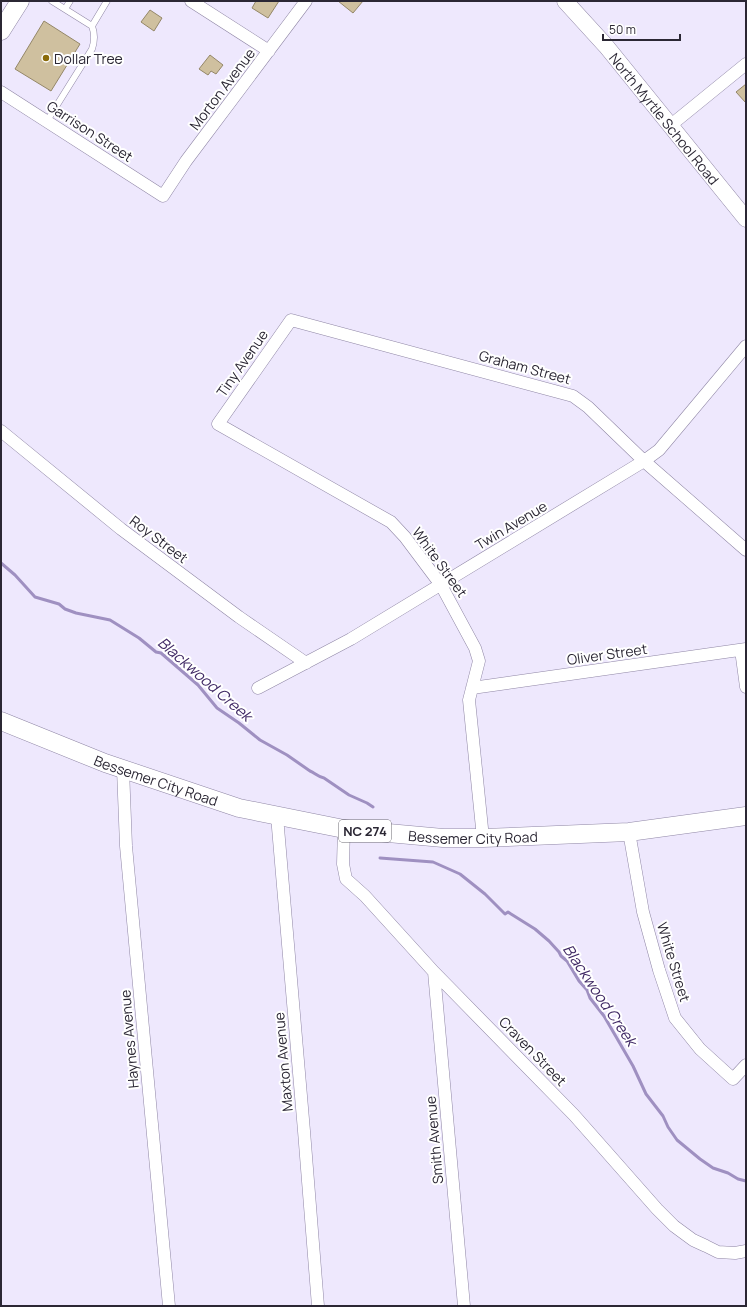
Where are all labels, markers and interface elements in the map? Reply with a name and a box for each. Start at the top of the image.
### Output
scale bar [603,16,680,42]
text: 50 m [609,21,636,38]
street label: Morton Avenue [185,44,259,134]
place label: Dollar Tree [54,49,123,68]
street label: North Myrtle School Road [605,49,724,188]
marker: Dollar Tree [41,53,51,63]
street label: Garrison Street [43,96,137,166]
street label: Tiny Avenue [212,326,272,400]
street label: Graham Street [477,346,573,388]
street label: Twin Avenue [472,496,550,554]
street label: Roy Street [126,511,192,567]
street label: White Street [408,523,472,601]
water label: Blackwood Creek [153,632,259,727]
street label: Oliver Street [566,639,649,669]
street label: Bessemer City Road [91,750,220,810]
road number: NC 274 [339,820,391,842]
street label: Bessemer City Road [408,825,538,848]
street label: White Street [653,920,695,1004]
water label: Blackwood Creek [558,940,643,1052]
street label: Haynes Avenue [115,989,143,1089]
street label: Maxton Avenue [269,1012,297,1112]
street label: Craven Street [495,1012,571,1090]
street label: Smith Avenue [421,1095,447,1185]

